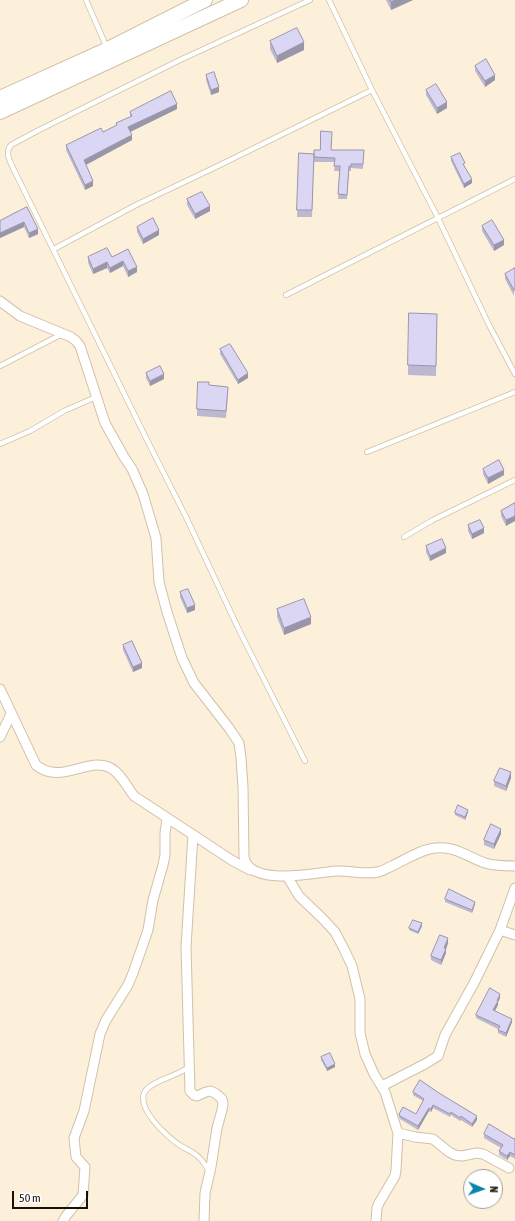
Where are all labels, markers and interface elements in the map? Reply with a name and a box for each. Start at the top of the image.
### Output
north arrow [463,1169,503,1209]
scale bar [14,1183,90,1209]
text: N [488,1186,500,1193]
text: 50 m [19,1191,41,1205]

